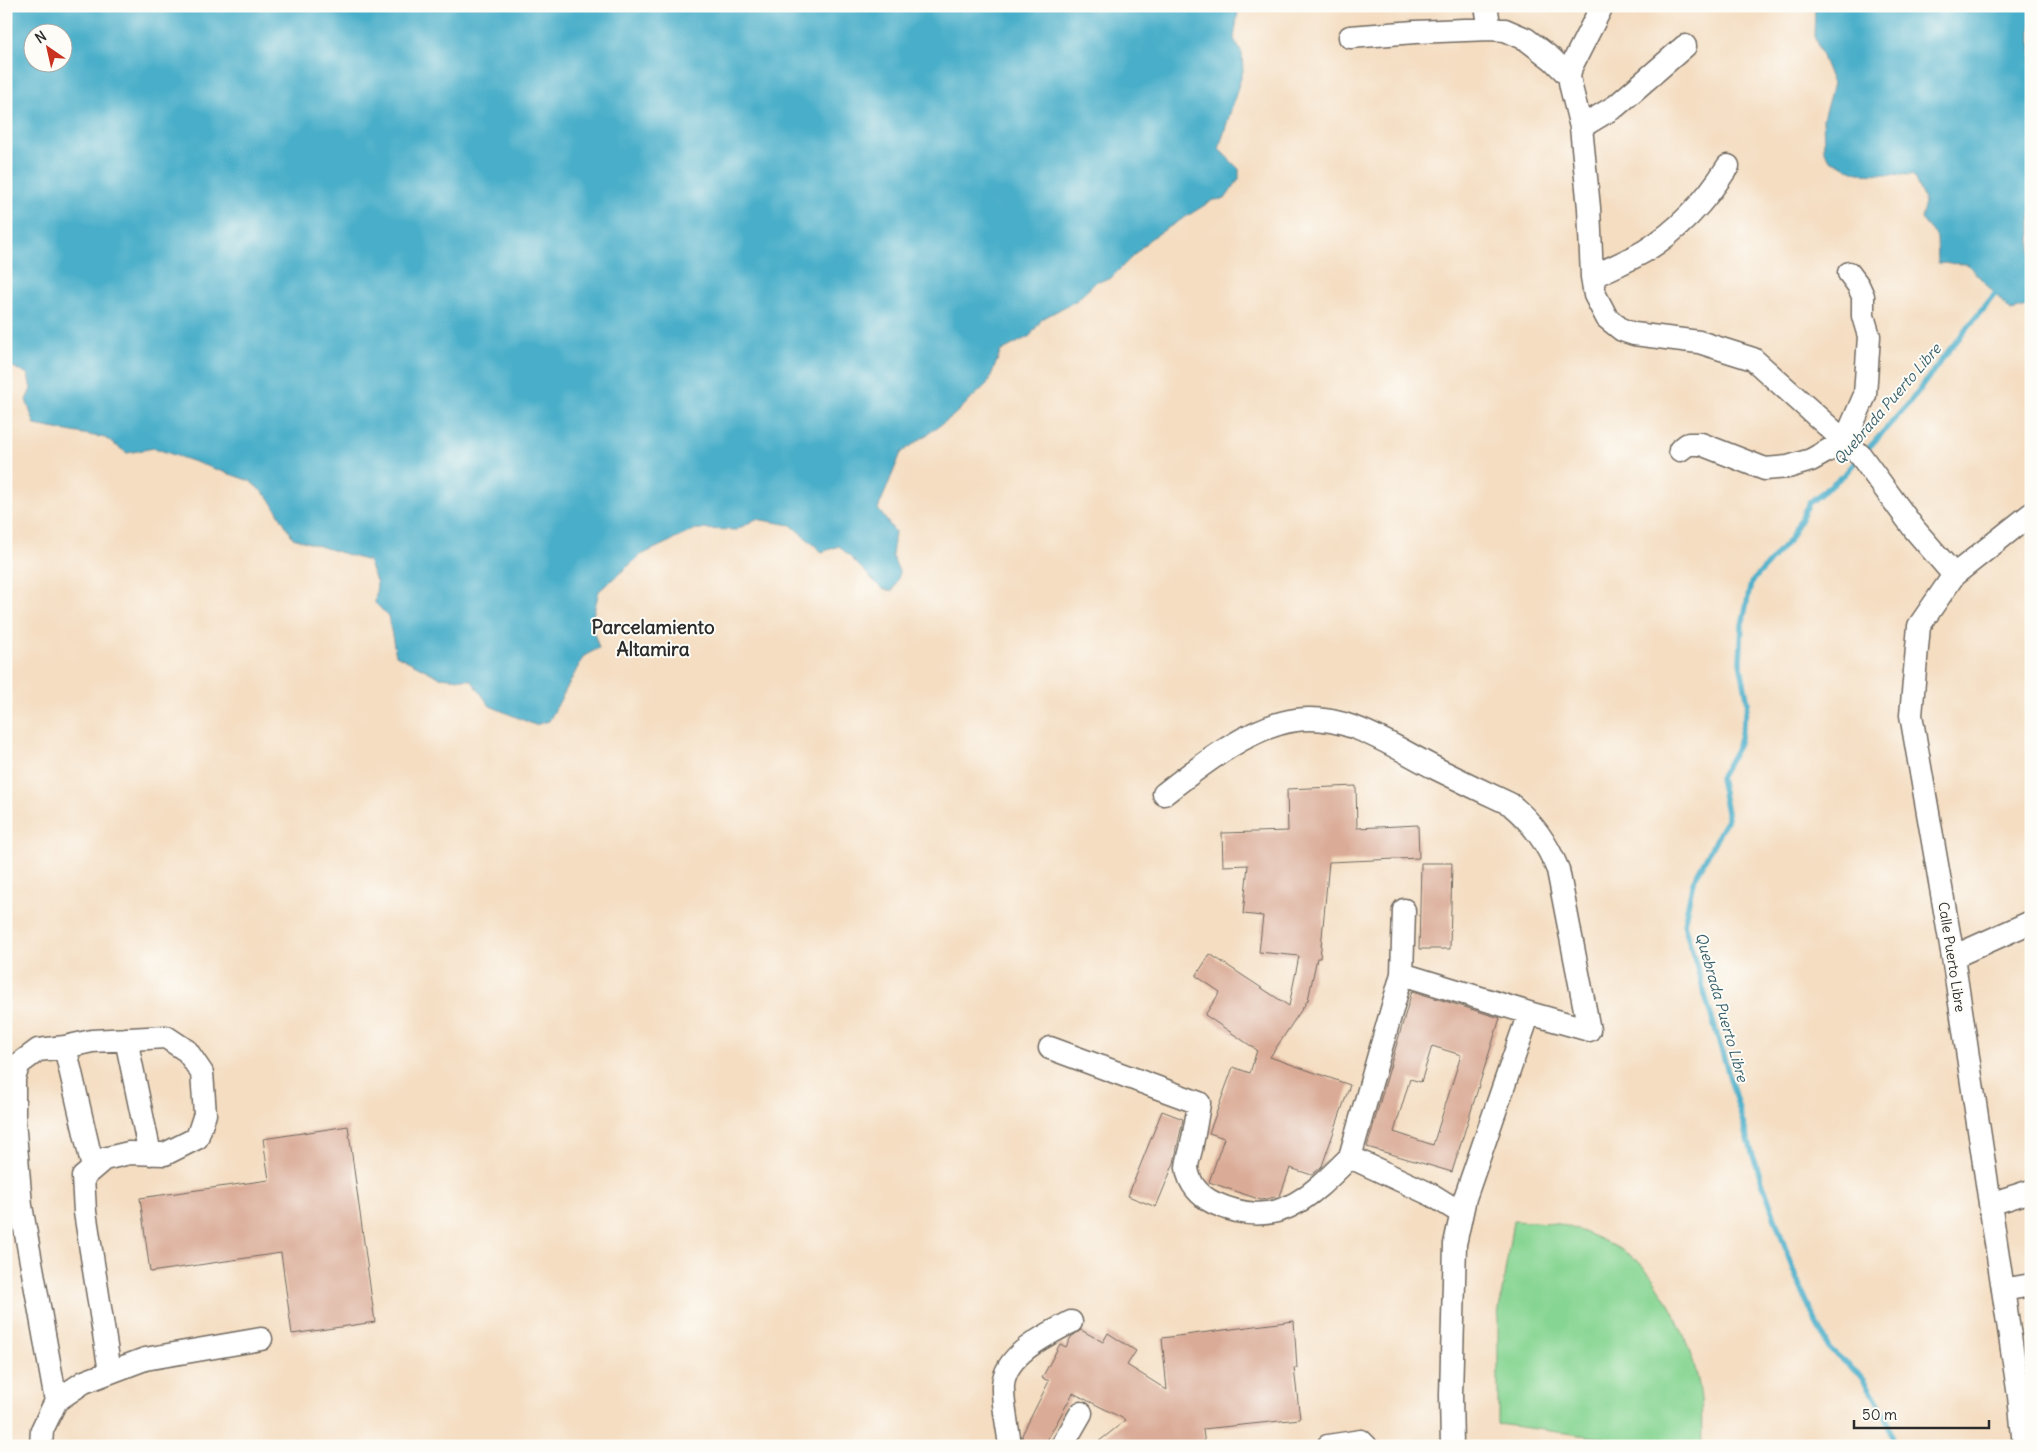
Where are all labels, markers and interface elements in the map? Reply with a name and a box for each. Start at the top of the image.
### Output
north arrow [22,22,72,72]
text: N [32,27,50,47]
water label: Quebrada Puerto Libre [1829,339,1945,468]
district label: Parcelamiento Altamira [591,615,715,661]
street label: Calle Puerto Libre [1934,901,1970,1013]
water label: Quebrada Puerto Libre [1692,930,1753,1085]
scale bar [1854,1397,1990,1429]
text: 50 m [1862,1405,1897,1424]

